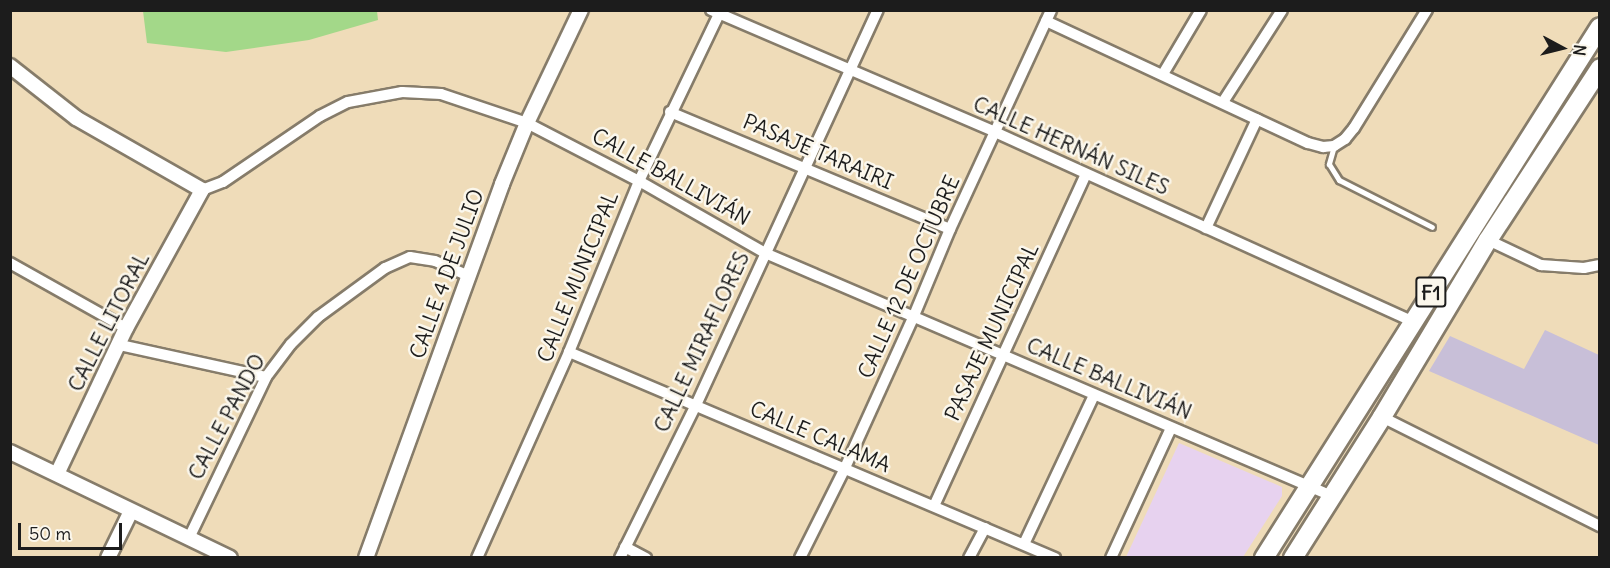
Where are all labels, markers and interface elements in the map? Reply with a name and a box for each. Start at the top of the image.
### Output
north arrow [1532,18,1592,78]
text: N [1569,43,1590,57]
street label: CALLE HERNÁN SILES [969,91,1173,201]
street label: PASAJE TARAIRI [739,109,897,195]
street label: CALLE BALLIVIÁN [587,123,755,231]
street label: CALLE 12 DE OCTUBRE [853,172,965,382]
street label: CALLE 4 DE JULIO [405,186,489,362]
street label: CALLE MUNICIPAL [532,188,624,366]
street label: PASAJE MUNICIPAL [940,239,1044,425]
street label: CALLE LITORAL [63,248,155,396]
street label: CALLE MIRAFLORES [649,248,755,436]
road number: F1 [1414,275,1448,309]
street label: CALLE BALLIVIÁN [1023,333,1195,425]
street label: CALLE PANDO [183,350,271,484]
street label: CALLE CALAMA [746,396,894,478]
scale bar [21,511,124,549]
text: 50 m [29,522,71,545]

